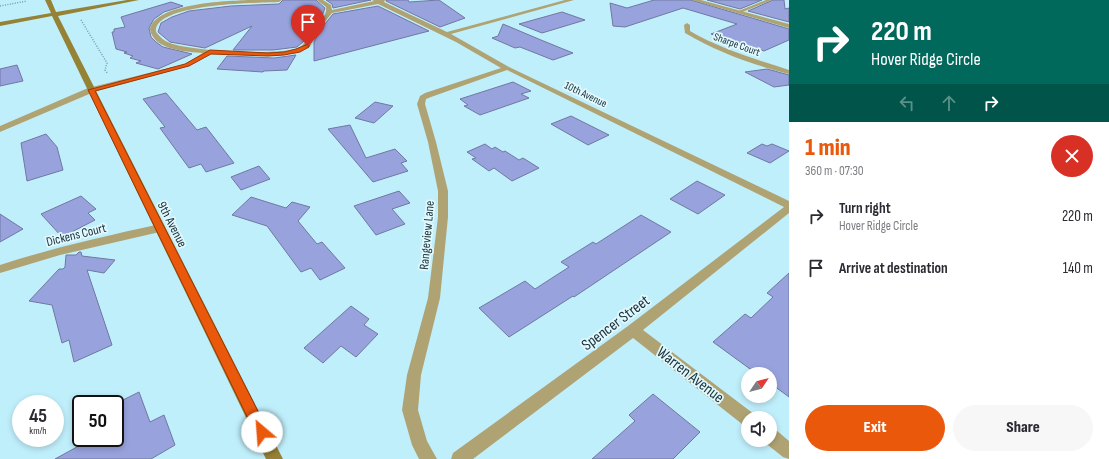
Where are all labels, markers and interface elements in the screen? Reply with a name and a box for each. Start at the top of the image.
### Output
pin [291,5,325,46]
icon: arrive [297,11,319,33]
text: 220 m [871,15,932,48]
icon: right [805,16,857,68]
street label: Sharpe Court [712,30,762,59]
text: Hover Ridge Circle [871,49,981,70]
street label: 10th Avenue [562,79,609,110]
icon: left [896,92,918,114]
icon: ahead [938,92,960,114]
icon: right [980,92,1002,114]
text: 1 min [805,133,851,162]
button: close [1051,135,1093,177]
text: 360 m · 07:30 [805,163,864,179]
street label: 9th Avenue [154,199,190,250]
text: Turn right [839,199,891,218]
street label: Rangeview Lane [416,200,438,270]
icon: right [805,205,827,227]
text: 220 m [1062,207,1093,226]
text: Hover Ridge Circle [839,218,918,234]
street label: Dickens Court [45,220,108,250]
icon: arrive [805,257,827,279]
text: Arrive at destination [839,259,948,278]
text: 140 m [1063,259,1093,278]
street label: Spencer Street [578,291,654,355]
street label: Warren Avenue [653,343,727,407]
north arrow [741,367,777,403]
map controls [741,367,777,447]
speed limit sign: 50 [72,395,124,447]
text: 45 [29,404,47,428]
button: Exit [805,405,945,451]
button: Share [953,405,1093,451]
position arrow [241,411,283,453]
button: sound [741,411,777,447]
text: km/h [29,425,47,437]

